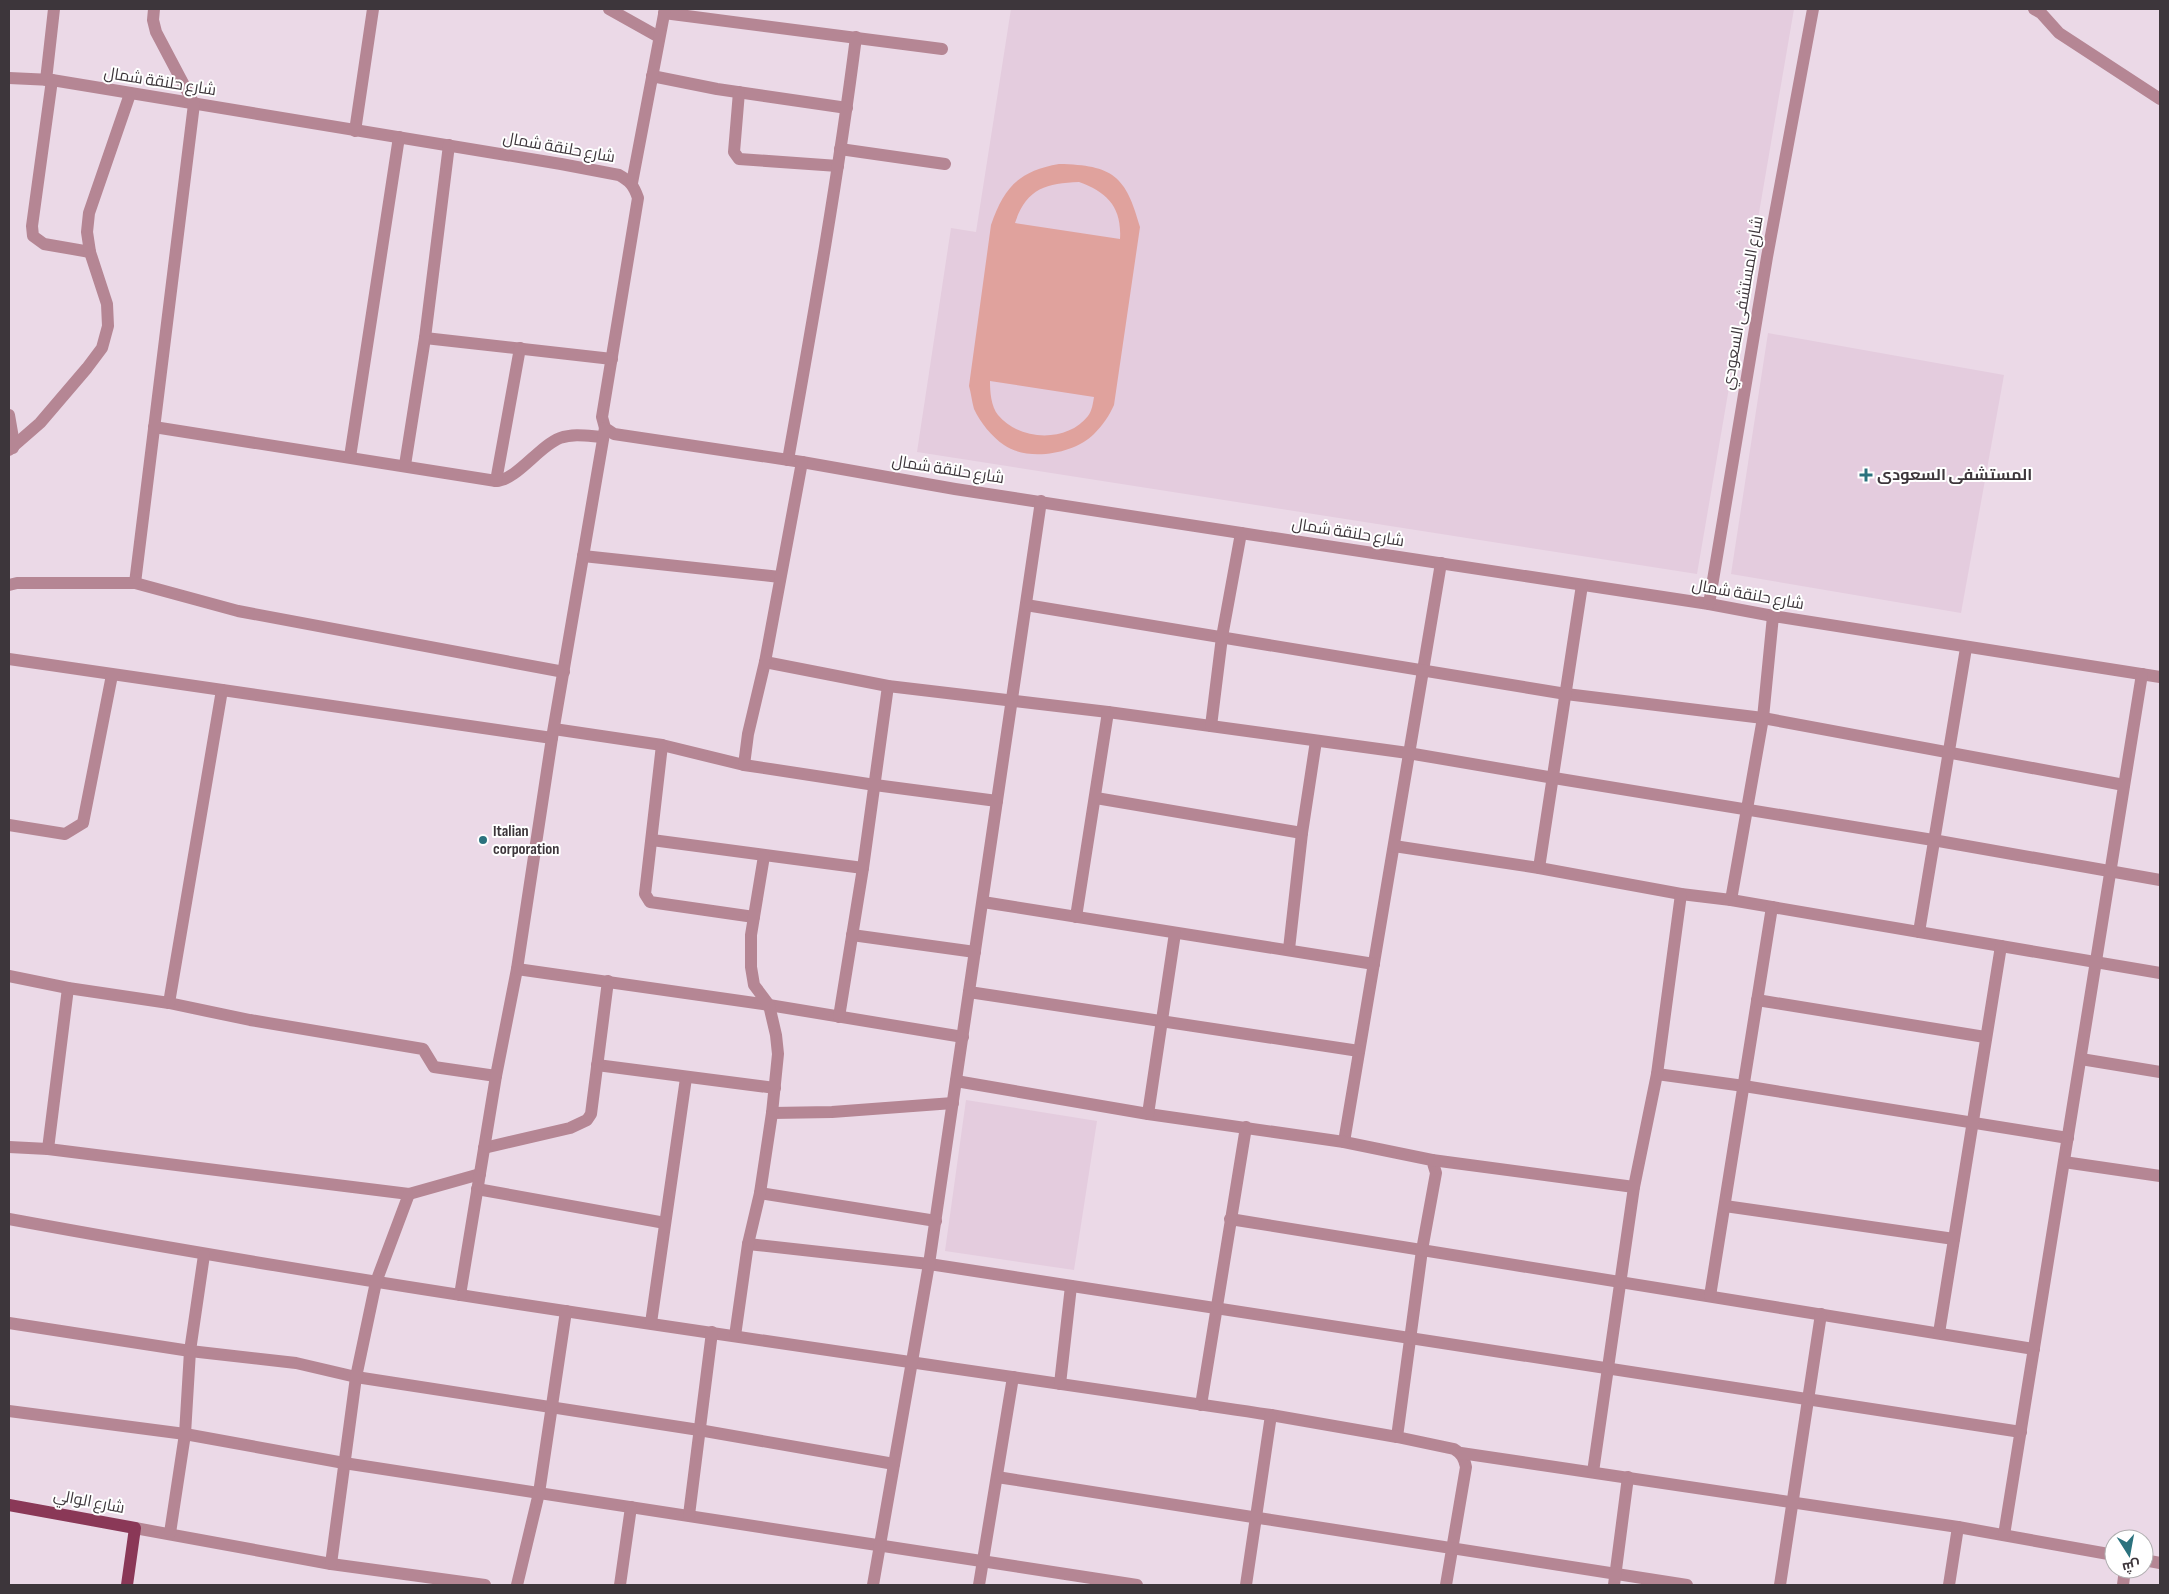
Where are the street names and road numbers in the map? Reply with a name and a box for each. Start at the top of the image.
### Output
street label: شارع حلنقة شمال [102,64,218,101]
street label: شارع حلنقة شمال [501,129,617,168]
street label: شارع المستشفى السعودي [1718,215,1771,392]
street label: شارع حلنقة شمال [890,452,1006,489]
street label: شارع حلنقة شمال [1290,515,1406,552]
street label: شارع حلنقة شمال [1690,576,1806,615]
street label: شارع الوالي [51,1486,126,1521]

